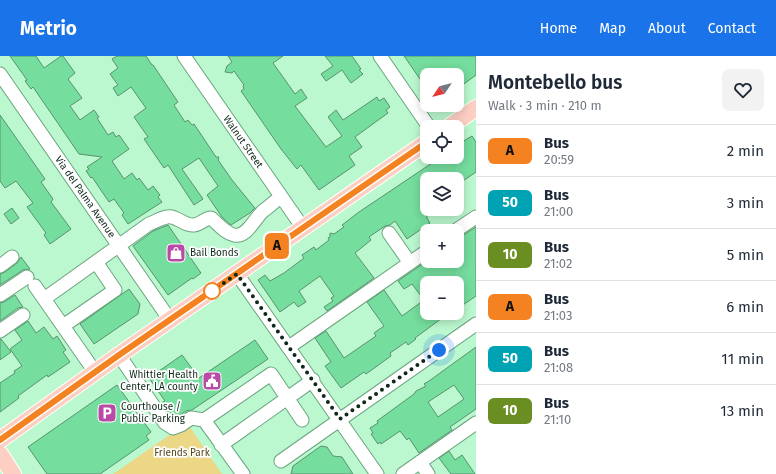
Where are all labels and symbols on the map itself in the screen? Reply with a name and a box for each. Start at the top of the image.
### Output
north arrow [420,68,464,112]
street label: Walnut Street [221,113,266,171]
street label: Via del Palma Avenue [52,154,118,240]
line badge: A [264,233,290,259]
shop icon: Bail Bonds [165,242,187,264]
place label: Bail Bonds [190,247,239,259]
unlabelled marker [203,282,221,300]
your location [429,340,449,360]
place label: Whittier Health Center, LA county [120,369,198,393]
public building icon: Whittier Health Center, LA county [201,370,223,392]
place label: Courthouse / Public Parking [121,401,186,425]
parking icon: Courthouse / Public Parking [96,402,118,424]
park label: Friends Park [154,447,211,459]

